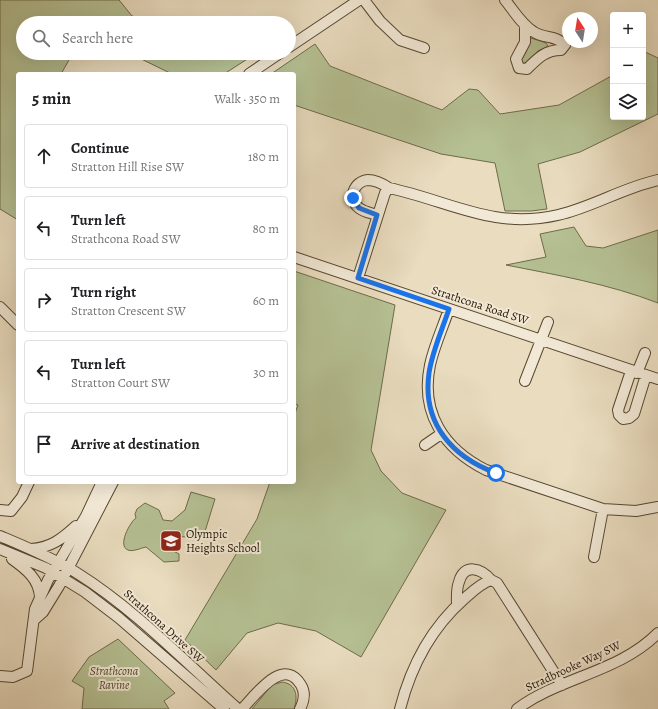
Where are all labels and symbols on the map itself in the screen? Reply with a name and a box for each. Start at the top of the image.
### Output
north arrow [562,12,598,48]
route end [344,189,362,207]
street label: Strathcona Road SW [429,282,531,328]
route start [487,464,505,482]
place label: Olympic Heights School [186,526,260,556]
school or university icon: Olympic Heights School [158,528,184,554]
street label: Strathcona Drive SW [120,586,208,667]
street label: Stradbrooke Way SW [523,636,624,695]
park label: Strathcona Ravine [90,663,139,693]

